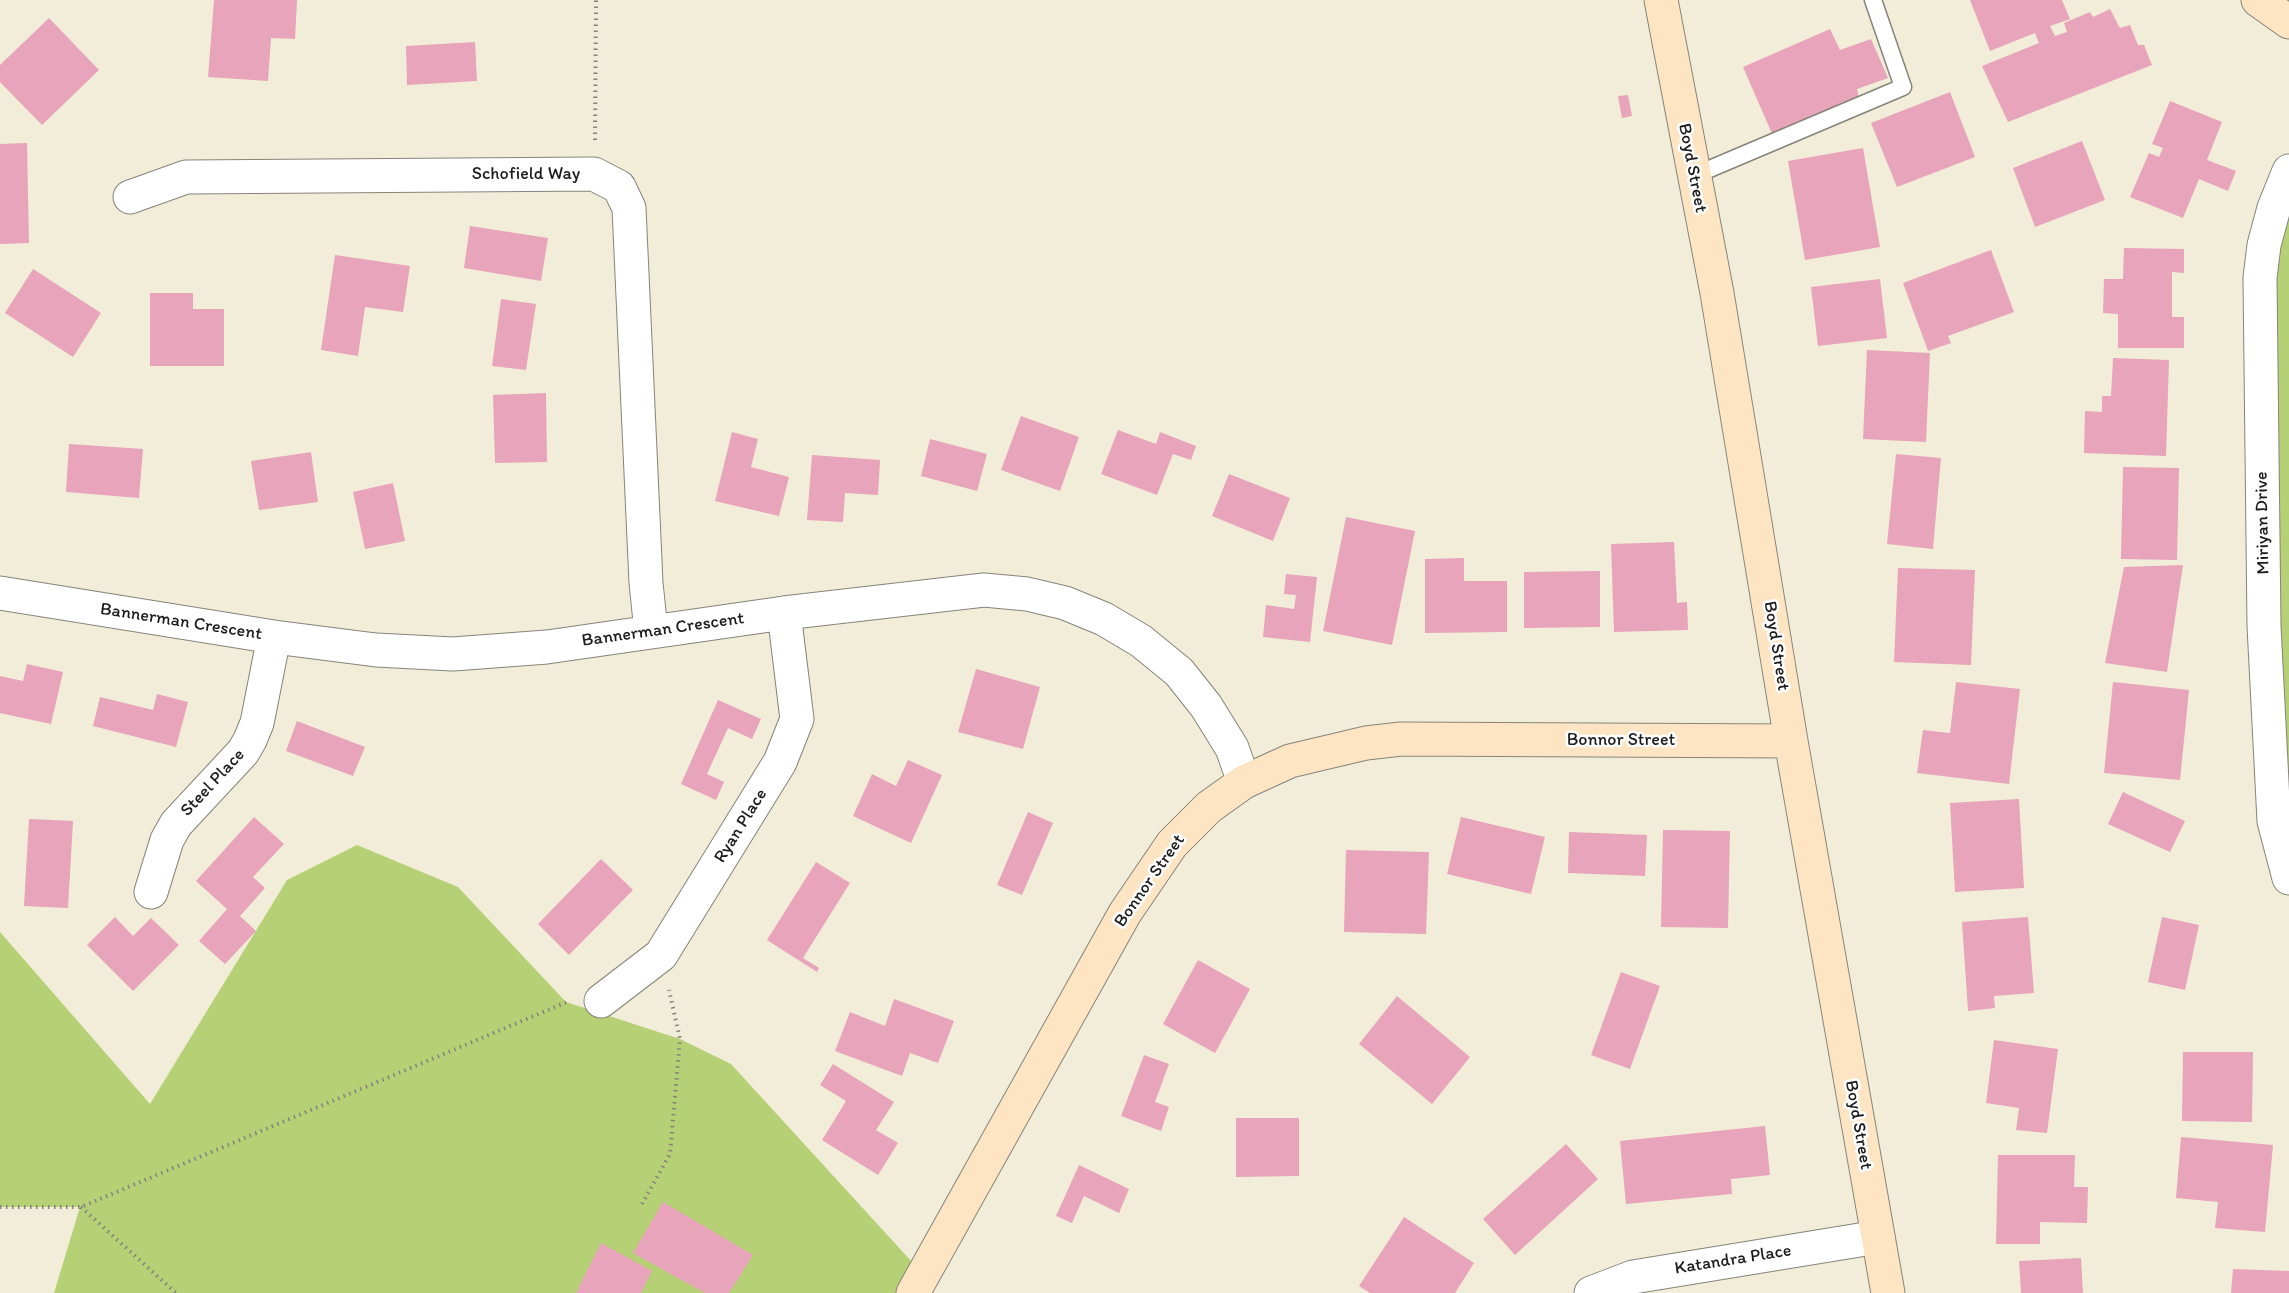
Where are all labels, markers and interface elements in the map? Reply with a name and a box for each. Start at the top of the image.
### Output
street label: Boyd Street [1673,122,1711,214]
street label: Schofield Way [472,163,580,185]
street label: Miriyan Drive [2251,471,2275,575]
street label: Bannerman Crescent [98,599,264,645]
street label: Boyd Street [1758,600,1794,692]
street label: Bannerman Crescent [580,608,746,652]
street label: Bonnor Street [1567,729,1675,751]
street label: Steel Place [176,745,250,821]
street label: Ryan Place [710,785,772,867]
street label: Bonnor Street [1110,830,1190,932]
street label: Boyd Street [1840,1079,1876,1171]
street label: Katandra Place [1673,1240,1793,1280]

